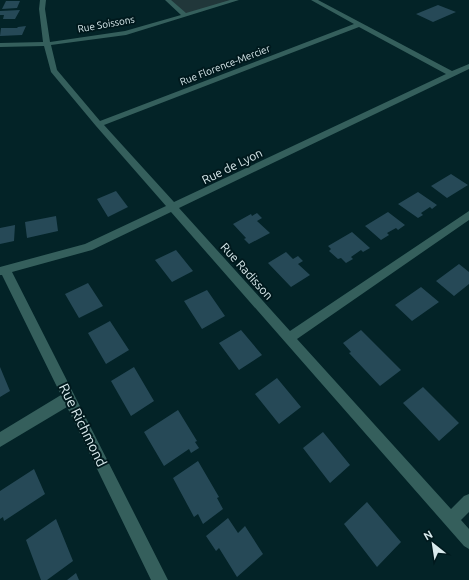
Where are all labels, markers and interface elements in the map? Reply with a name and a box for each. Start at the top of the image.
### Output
street label: Rue Soissons [77,14,135,34]
street label: Rue Florence-Mercier [178,43,272,87]
street label: Rue de Lyon [200,146,264,186]
street label: Rue Radisson [218,240,276,302]
street label: Rue Richmond [56,381,110,469]
north arrow [413,524,453,564]
text: N [421,528,435,543]

